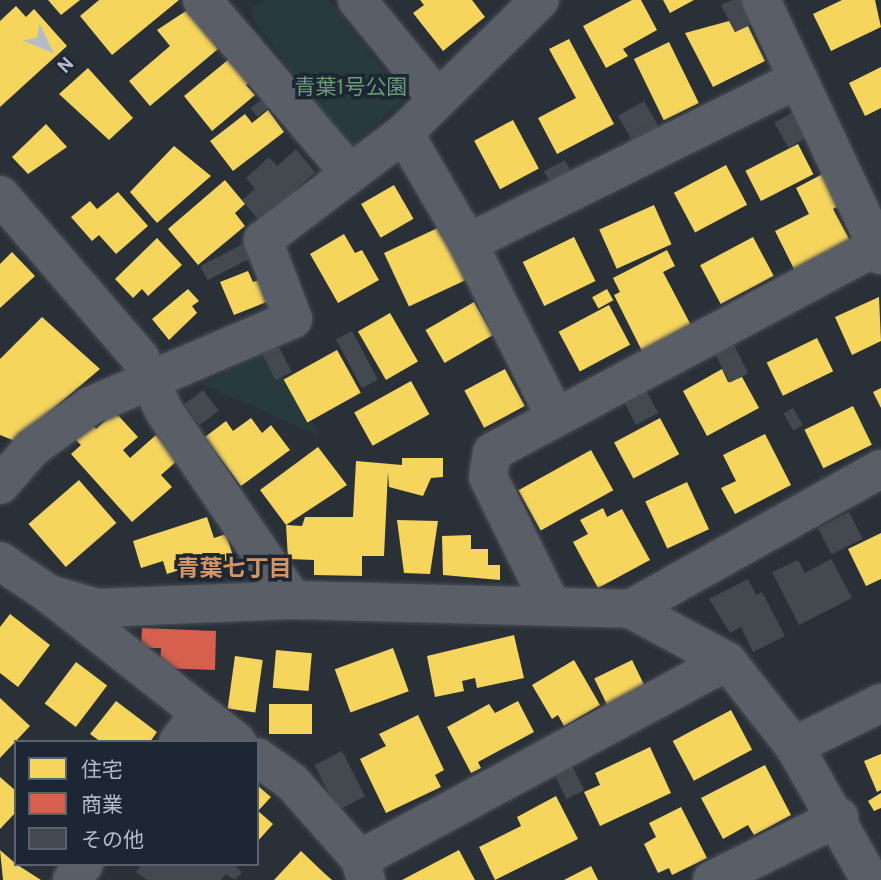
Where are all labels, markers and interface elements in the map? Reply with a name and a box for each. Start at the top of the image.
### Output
north arrow [14,14,84,84]
text: N [51,50,77,77]
park label: 青葉1号公園 [295,76,407,102]
district label: 青葉七丁目 [177,557,291,585]
legend [14,740,259,866]
text: 住宅 [81,758,123,785]
text: 商業 [81,793,123,820]
text: その他 [81,828,144,855]

